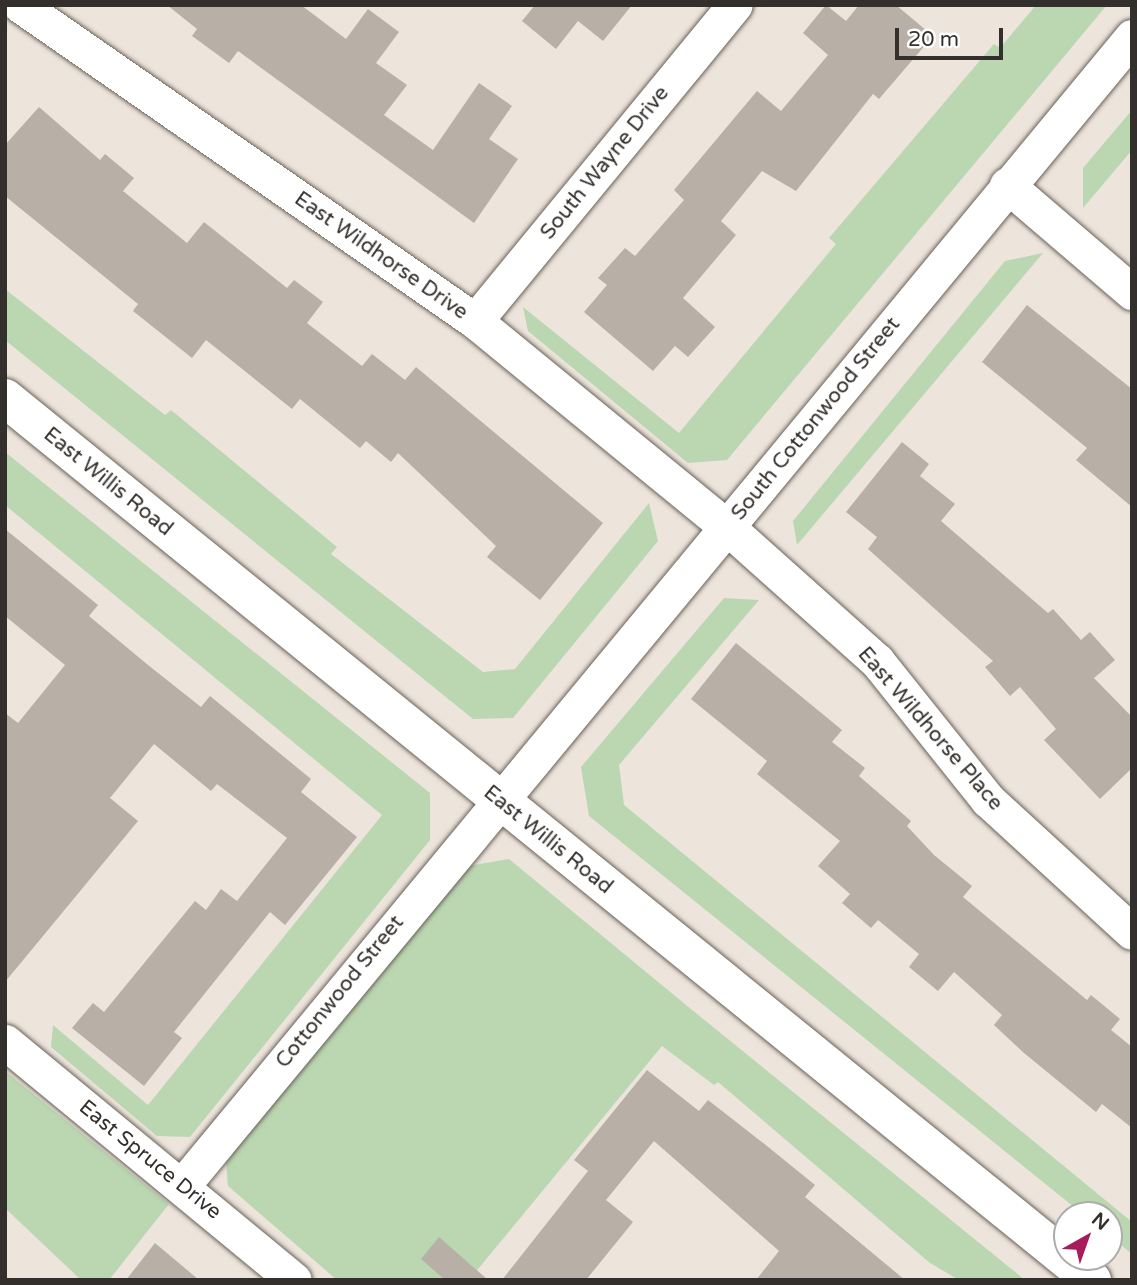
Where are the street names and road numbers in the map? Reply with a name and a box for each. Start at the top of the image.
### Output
street label: South Wayne Drive [535,81,675,245]
street label: East Wildhorse Drive [289,187,473,325]
street label: South Cottonwood Street [726,312,906,526]
street label: East Willis Road [38,422,178,542]
street label: East Wildhorse Place [852,642,1008,816]
street label: East Willis Road [478,780,618,900]
street label: Cottonwood Street [271,911,409,1073]
street label: East Spruce Drive [74,1095,226,1225]

